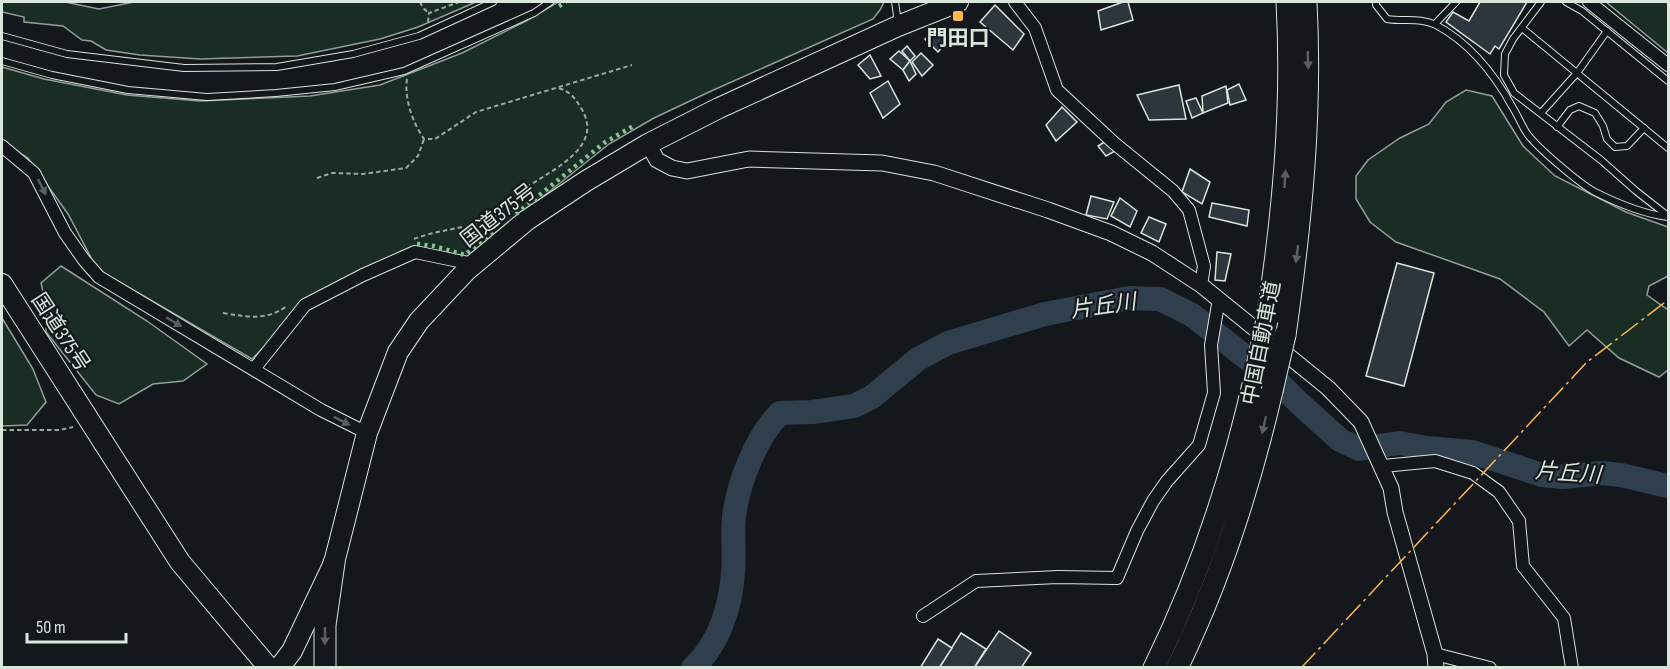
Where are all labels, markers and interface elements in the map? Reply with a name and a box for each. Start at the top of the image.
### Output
marker: 門田口 [951,9,965,23]
place label: 門田口 [927,26,990,51]
one-way arrow [1303,50,1313,69]
one-way arrow [1280,169,1289,188]
one-way arrow [36,178,46,196]
street label: 国道375号 [456,178,541,253]
one-way arrow [1292,245,1301,264]
street label: 中国自動車道 [1237,279,1286,407]
street label: 国道375号 [26,288,95,376]
water label: 片丘川 [1069,288,1140,324]
one-way arrow [166,316,183,326]
one-way arrow [1259,415,1269,434]
one-way arrow [334,416,351,426]
water label: 片丘川 [1534,458,1604,489]
scale bar [27,606,126,644]
text: 50 m [36,617,66,638]
one-way arrow [320,626,330,645]

